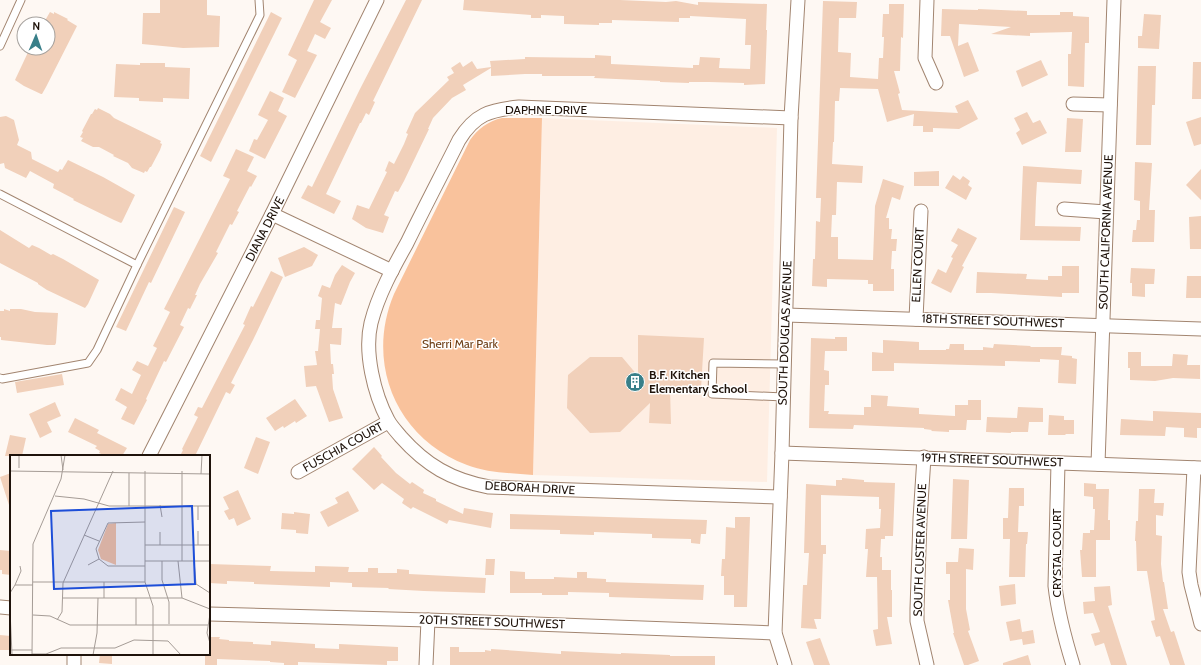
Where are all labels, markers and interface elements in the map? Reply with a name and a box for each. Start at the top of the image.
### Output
north arrow [16,16,56,56]
text: N [32,19,40,33]
street label: DAPHNE DRIVE [505,102,587,117]
street label: SOUTH CALIFORNIA AVENUE [1095,154,1116,310]
street label: DIANA DRIVE [242,194,287,264]
street label: ELLEN COURT [908,226,927,303]
street label: SOUTH DOUGLAS AVENUE [774,260,795,406]
street label: 18TH STREET SOUTHWEST [921,311,1065,331]
park label: Sherri Mar Park [422,336,499,351]
place label: B.F. Kitchen Elementary School [649,367,747,396]
building icon: B.F. Kitchen Elementary School [624,371,646,393]
street label: FUSCHIA COURT [300,418,386,475]
street label: 19TH STREET SOUTHWEST [921,450,1064,470]
inset map [10,455,210,655]
street label: DEBORAH DRIVE [484,478,576,497]
street label: SOUTH CUSTER AVENUE [910,483,929,617]
street label: CRYSTAL COURT [1049,508,1064,597]
street label: 20TH STREET SOUTHWEST [419,611,566,632]

